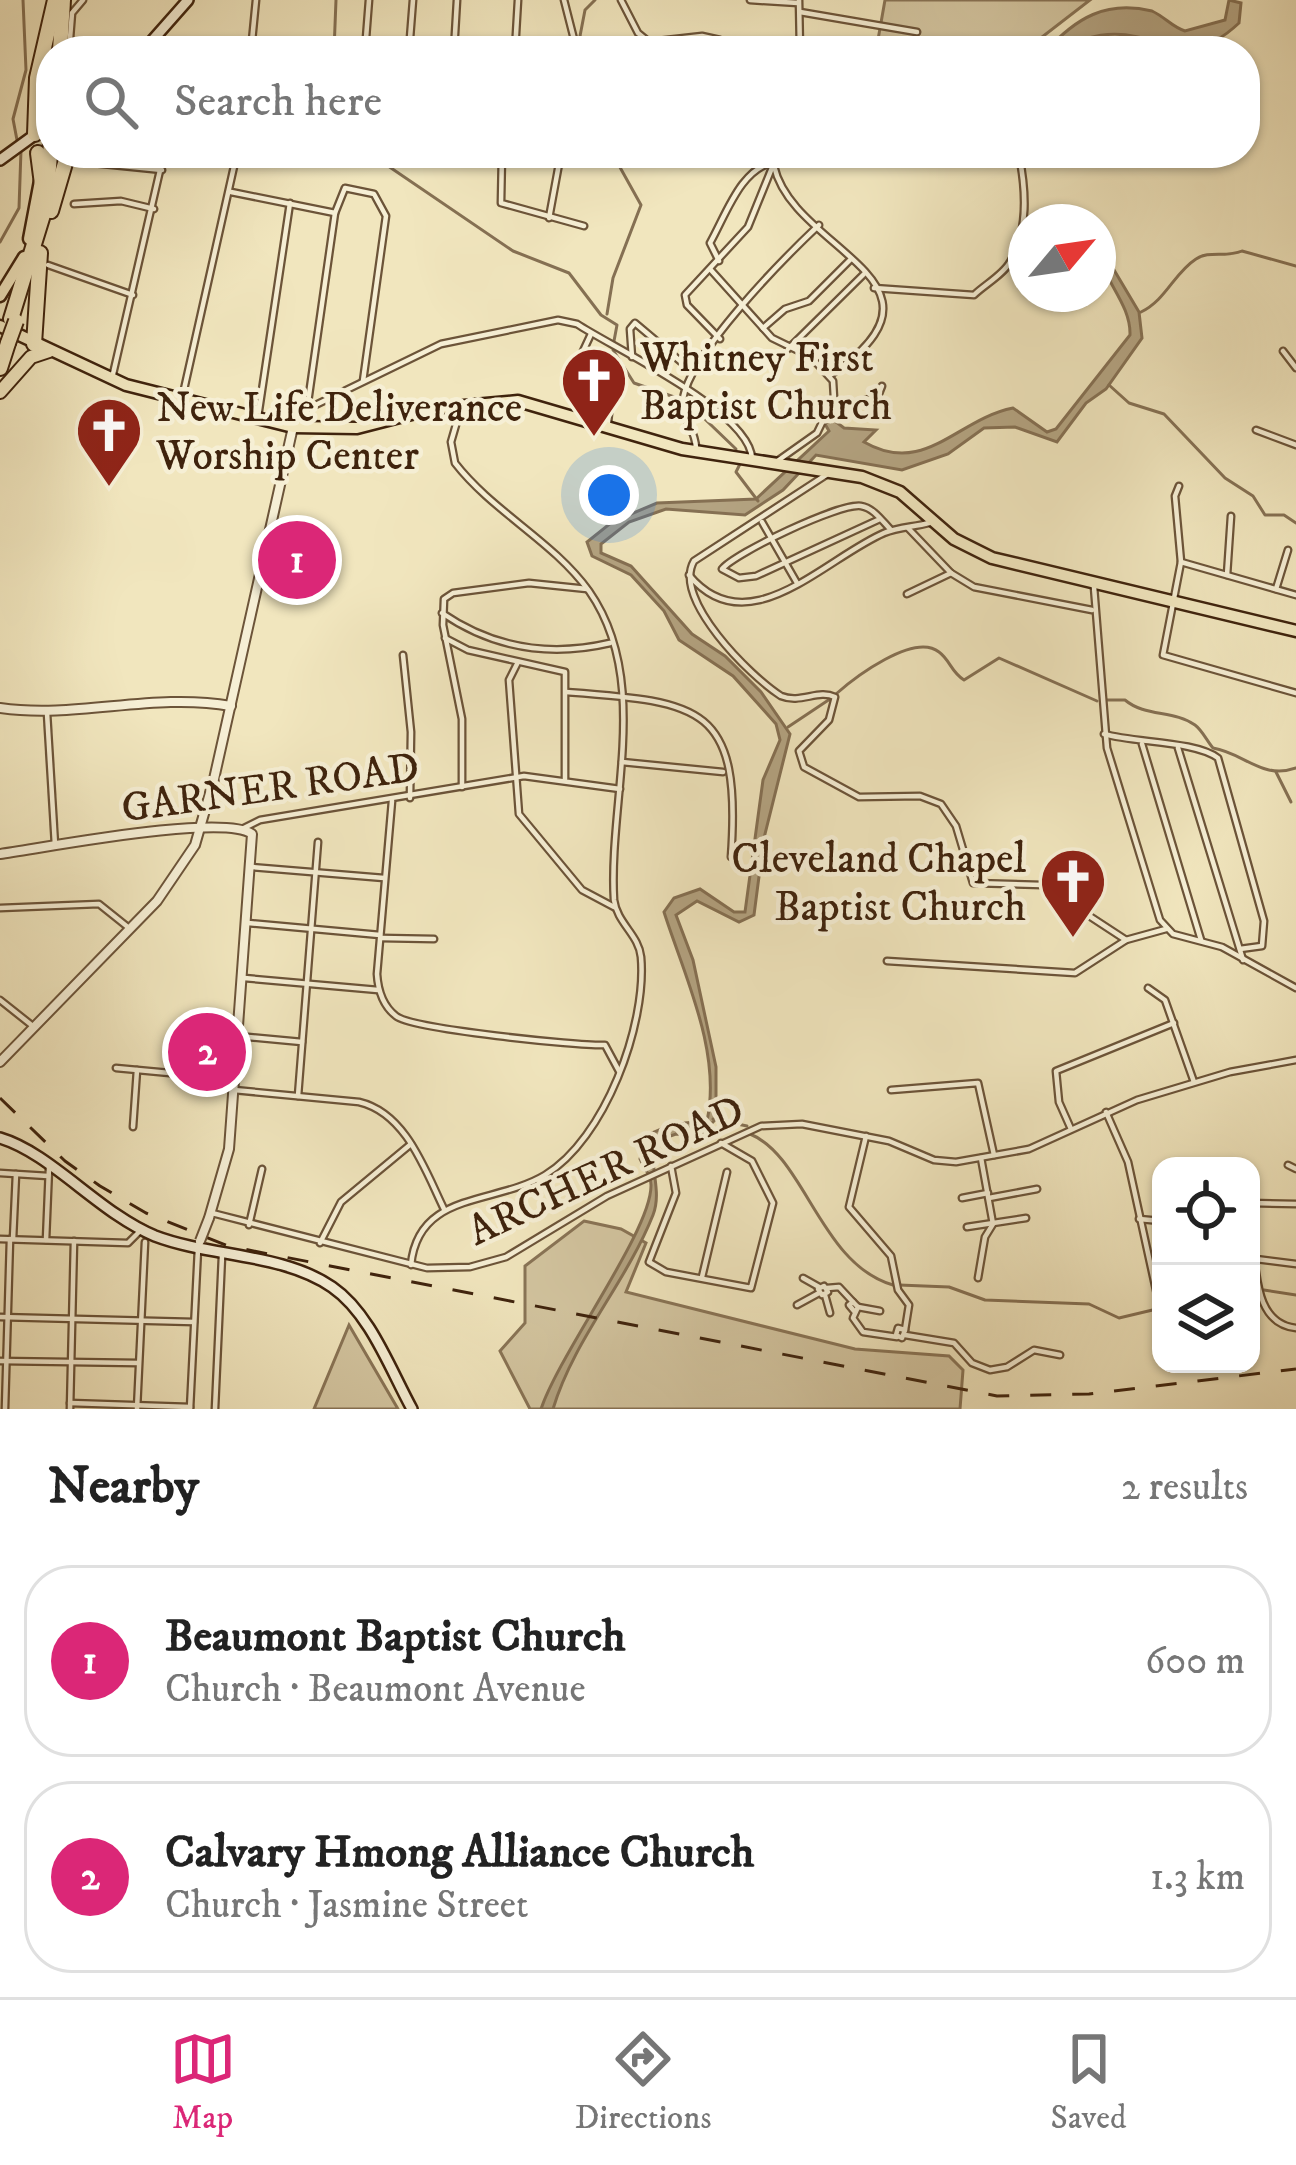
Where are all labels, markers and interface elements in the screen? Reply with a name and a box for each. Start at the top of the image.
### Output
search box [36,36,1260,168]
icon: search [78,69,144,135]
text: Search here [174,74,382,130]
north arrow [1008,204,1116,312]
place label: Whitney First Baptist Church [639,333,892,433]
church icon: Whitney First Baptist Church [559,345,629,439]
place label: New Life Deliverance Worship Center [155,383,522,483]
church icon: New Life Deliverance Worship Center [74,395,144,489]
your location [579,465,639,525]
pin: 1 [258,515,336,605]
street label: GARNER ROAD [118,742,423,836]
place label: Cleveland Chapel Baptist Church [731,834,1026,934]
church icon: Cleveland Chapel Baptist Church [1038,846,1108,940]
pin: 2 [168,1007,246,1097]
street label: ARCHER ROAD [460,1085,753,1259]
map controls [1152,1157,1260,1373]
button: locate [1152,1157,1260,1265]
button: layers [1152,1265,1260,1373]
text: Nearby [48,1455,199,1519]
text: 2 results [1121,1463,1248,1512]
text: Beaumont Baptist Church [165,1609,626,1665]
text: 1 [83,1637,97,1686]
text: 600 m [1145,1637,1245,1686]
text: Church · Beaumont Avenue [165,1665,586,1714]
text: Calvary Hmong Alliance Church [165,1825,754,1881]
text: 2 [80,1853,100,1902]
text: 1.3 km [1150,1853,1245,1902]
text: Church · Jasmine Street [165,1881,528,1930]
tab: Map [170,2026,236,2139]
tab: Directions [575,2026,711,2139]
tab: Saved [1051,2026,1126,2139]

